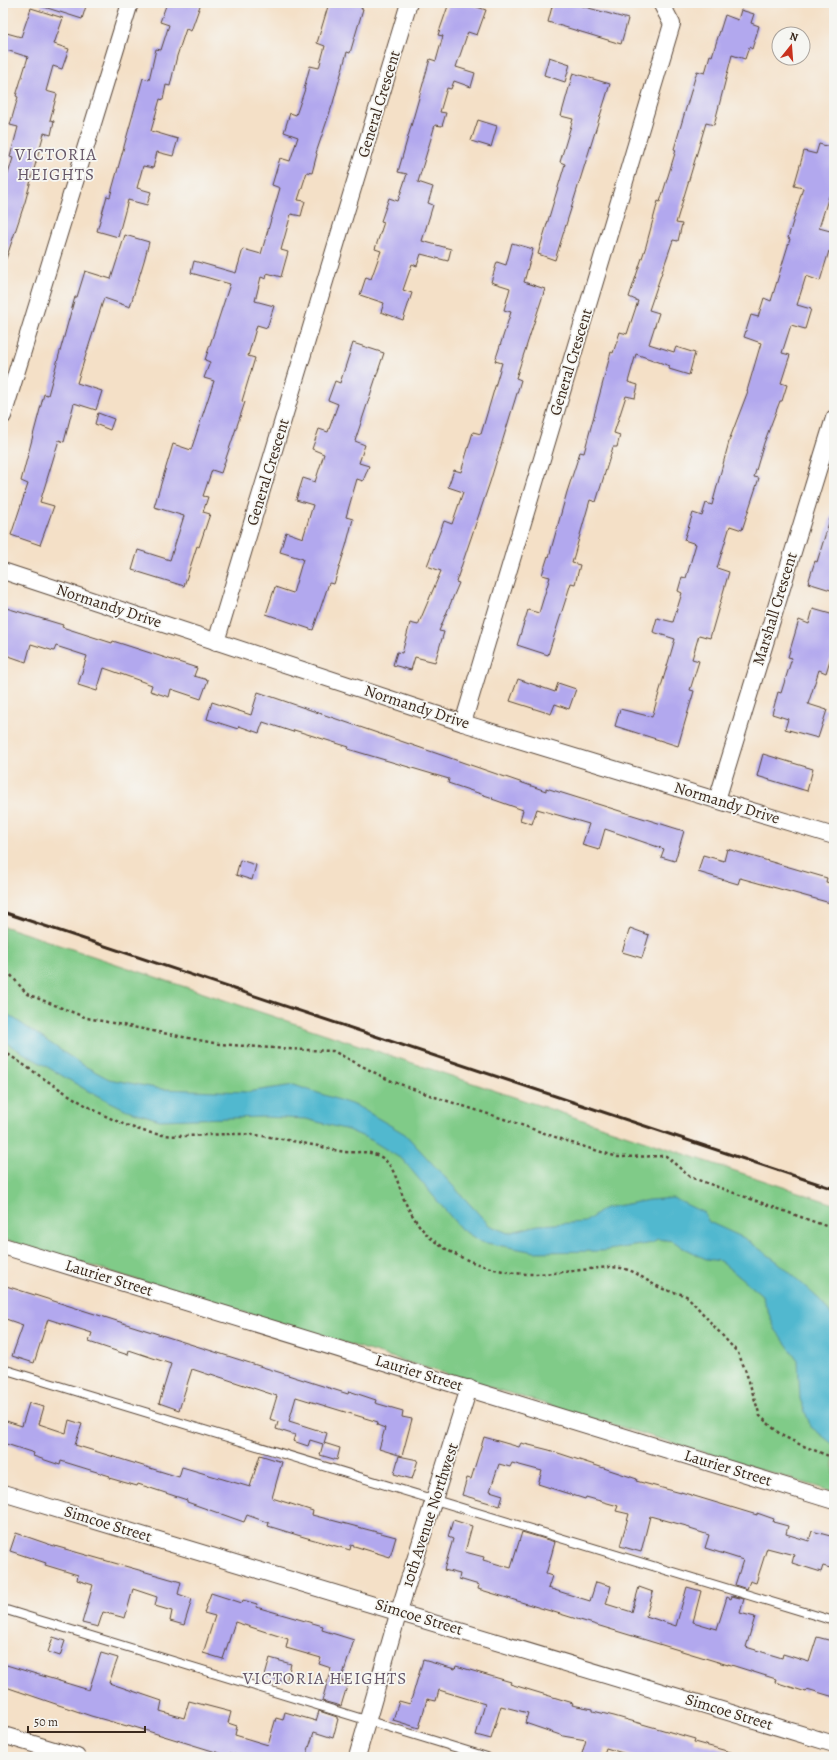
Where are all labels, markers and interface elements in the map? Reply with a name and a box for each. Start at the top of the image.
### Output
north arrow [771,26,811,66]
text: N [788,29,800,45]
street label: General Crescent [352,48,406,160]
district label: VICTORIA HEIGHTS [14,143,97,186]
street label: General Crescent [544,306,598,418]
street label: General Crescent [241,416,295,528]
street label: Marshall Crescent [747,550,803,668]
street label: Normandy Drive [53,579,165,633]
street label: Normandy Drive [361,680,473,734]
street label: Normandy Drive [671,776,783,830]
street label: Laurier Street [62,1254,156,1302]
street label: Laurier Street [372,1349,466,1397]
street label: 10th Avenue Northwest [396,1440,464,1590]
street label: Laurier Street [681,1444,775,1492]
street label: Simcoe Street [62,1500,154,1548]
street label: Simcoe Street [373,1593,465,1641]
district label: VICTORIA HEIGHTS [242,1667,407,1690]
street label: Simcoe Street [683,1688,775,1736]
scale bar [28,1708,145,1734]
text: 50 m [34,1714,58,1730]

